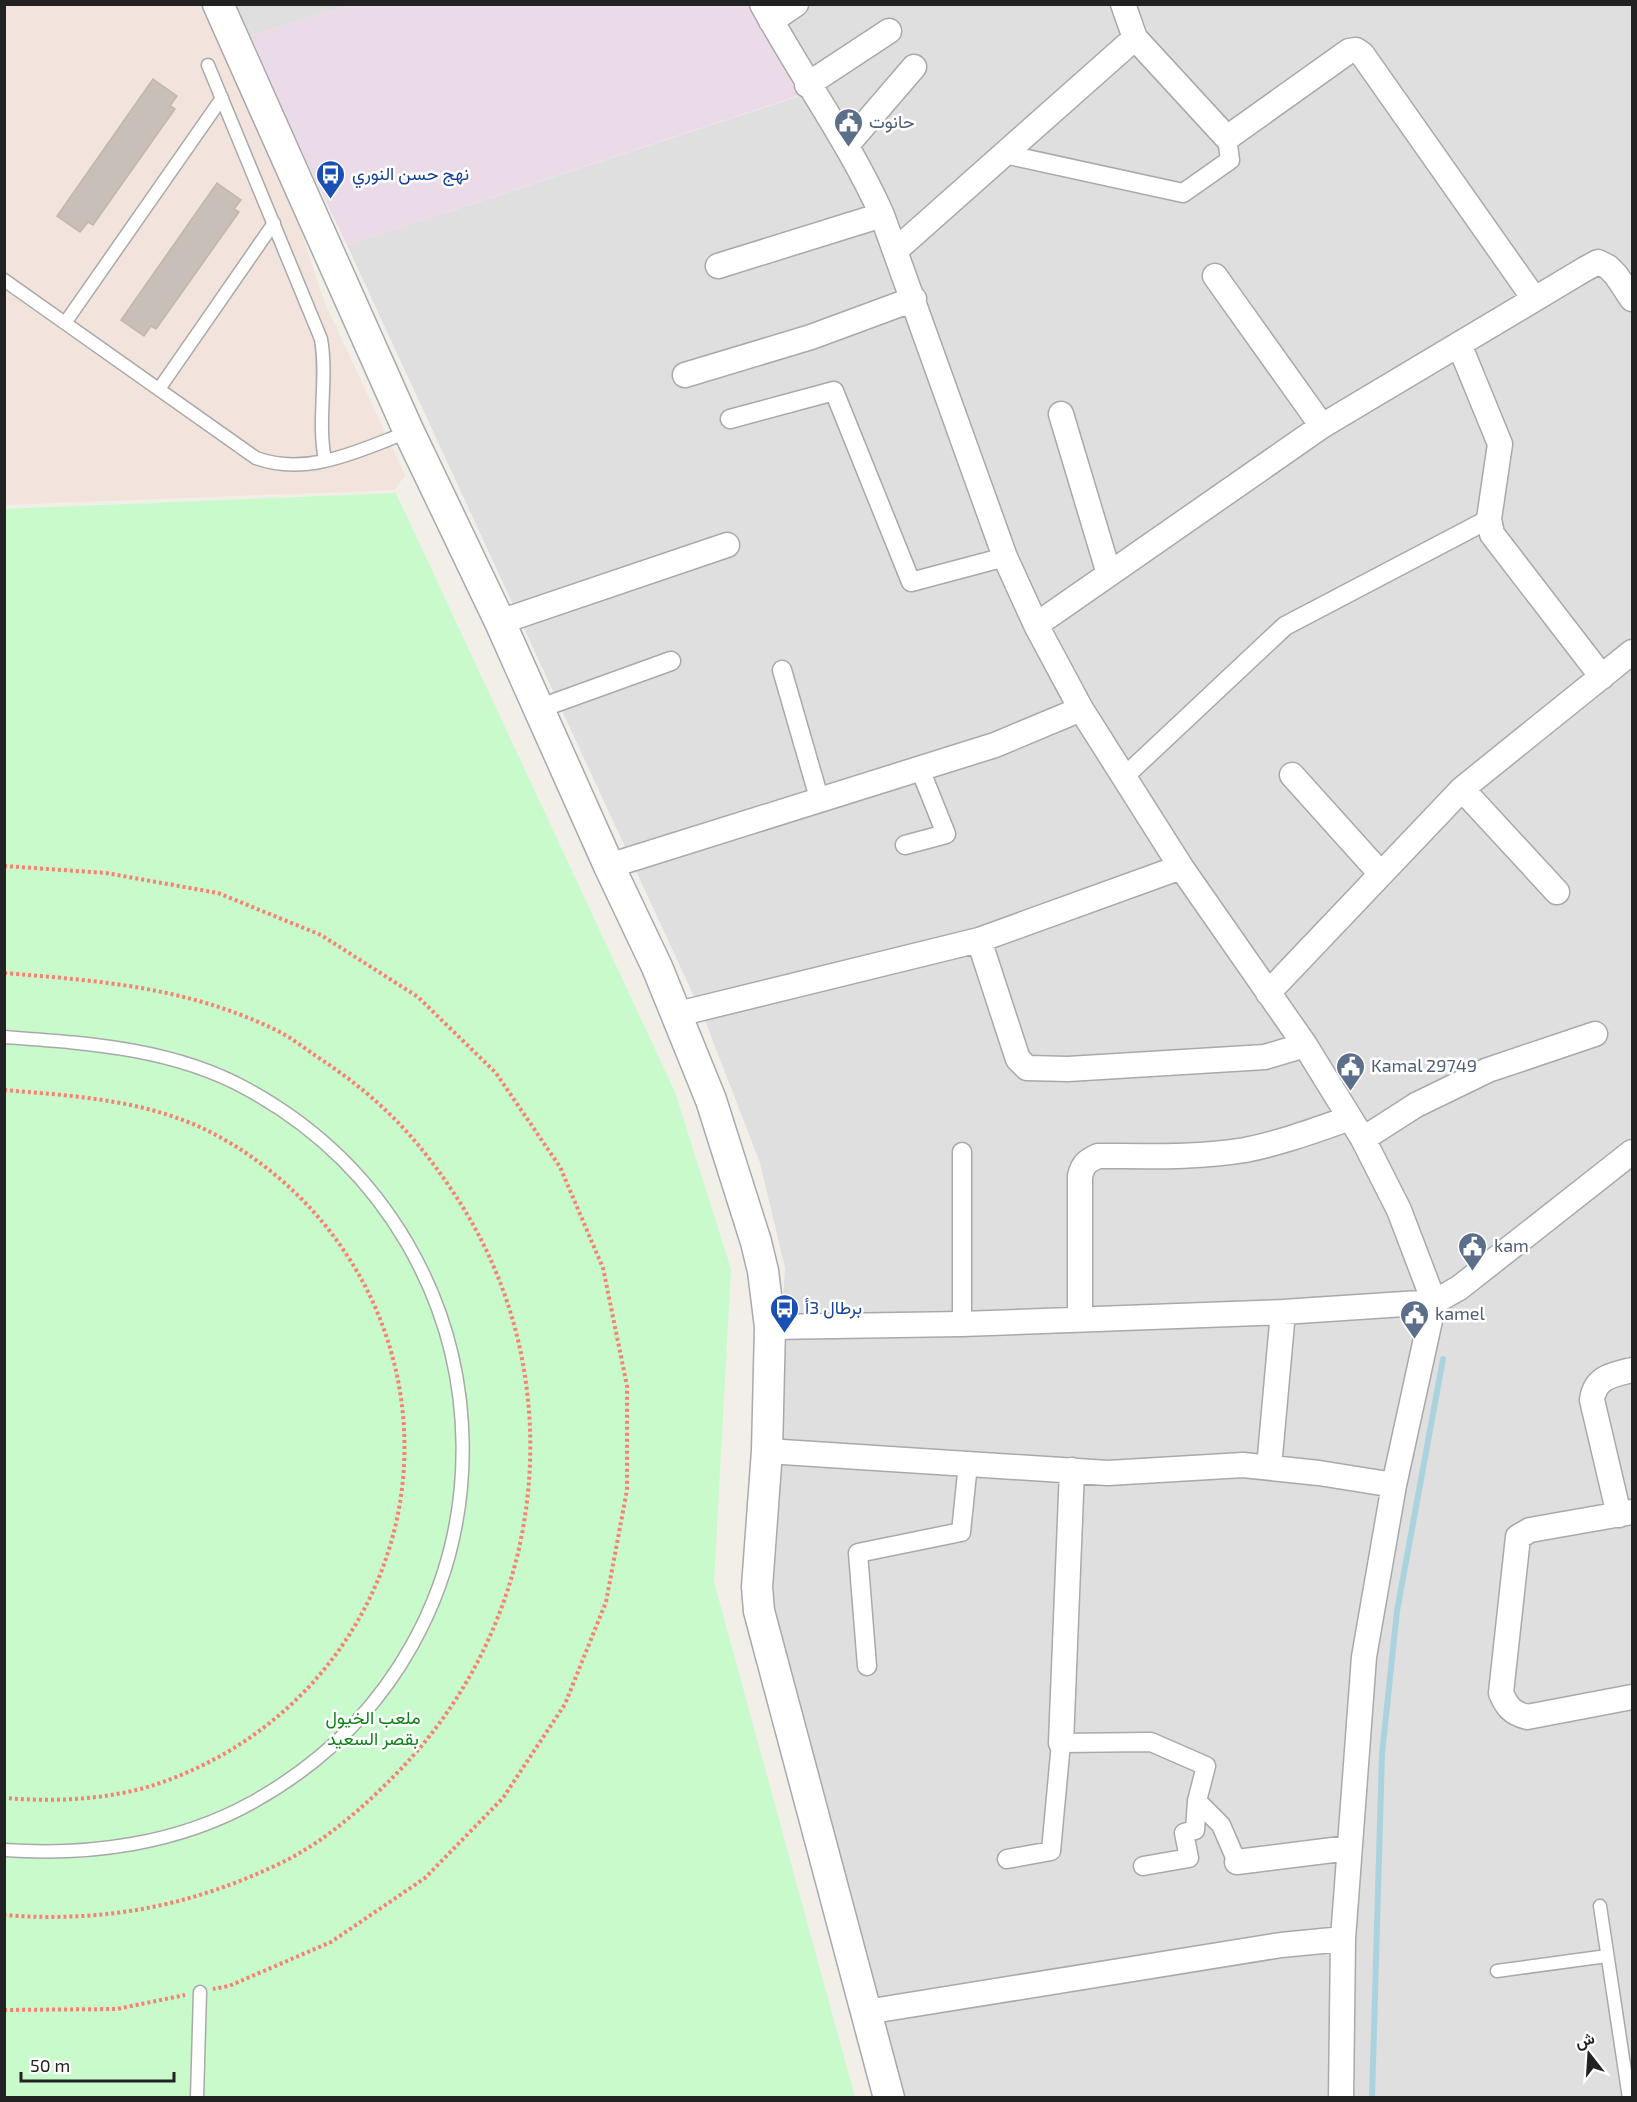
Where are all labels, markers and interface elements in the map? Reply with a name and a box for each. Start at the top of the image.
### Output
public building icon: حانوت [832,106,864,148]
place label: حانوت [869,110,915,133]
bus stop icon: نهج حسن النوري [315,158,347,200]
place label: نهج حسن النوري [352,162,469,189]
public building icon: Kamal 29749 [1334,1050,1366,1092]
place label: Kamal 29749 [1371,1054,1477,1076]
public building icon: kam [1457,1230,1489,1272]
place label: kam [1494,1234,1529,1256]
bus stop icon: برطال 3أ [768,1292,800,1334]
place label: برطال 3أ [805,1296,862,1319]
public building icon: kamel [1398,1298,1430,1340]
place label: kamel [1435,1302,1485,1324]
park label: ملعب الخيول بقصر السعيد [325,1706,421,1750]
north arrow [1559,2024,1619,2084]
text: ش [1572,2027,1597,2052]
scale bar [21,2045,174,2083]
text: 50 m [30,2054,70,2076]

